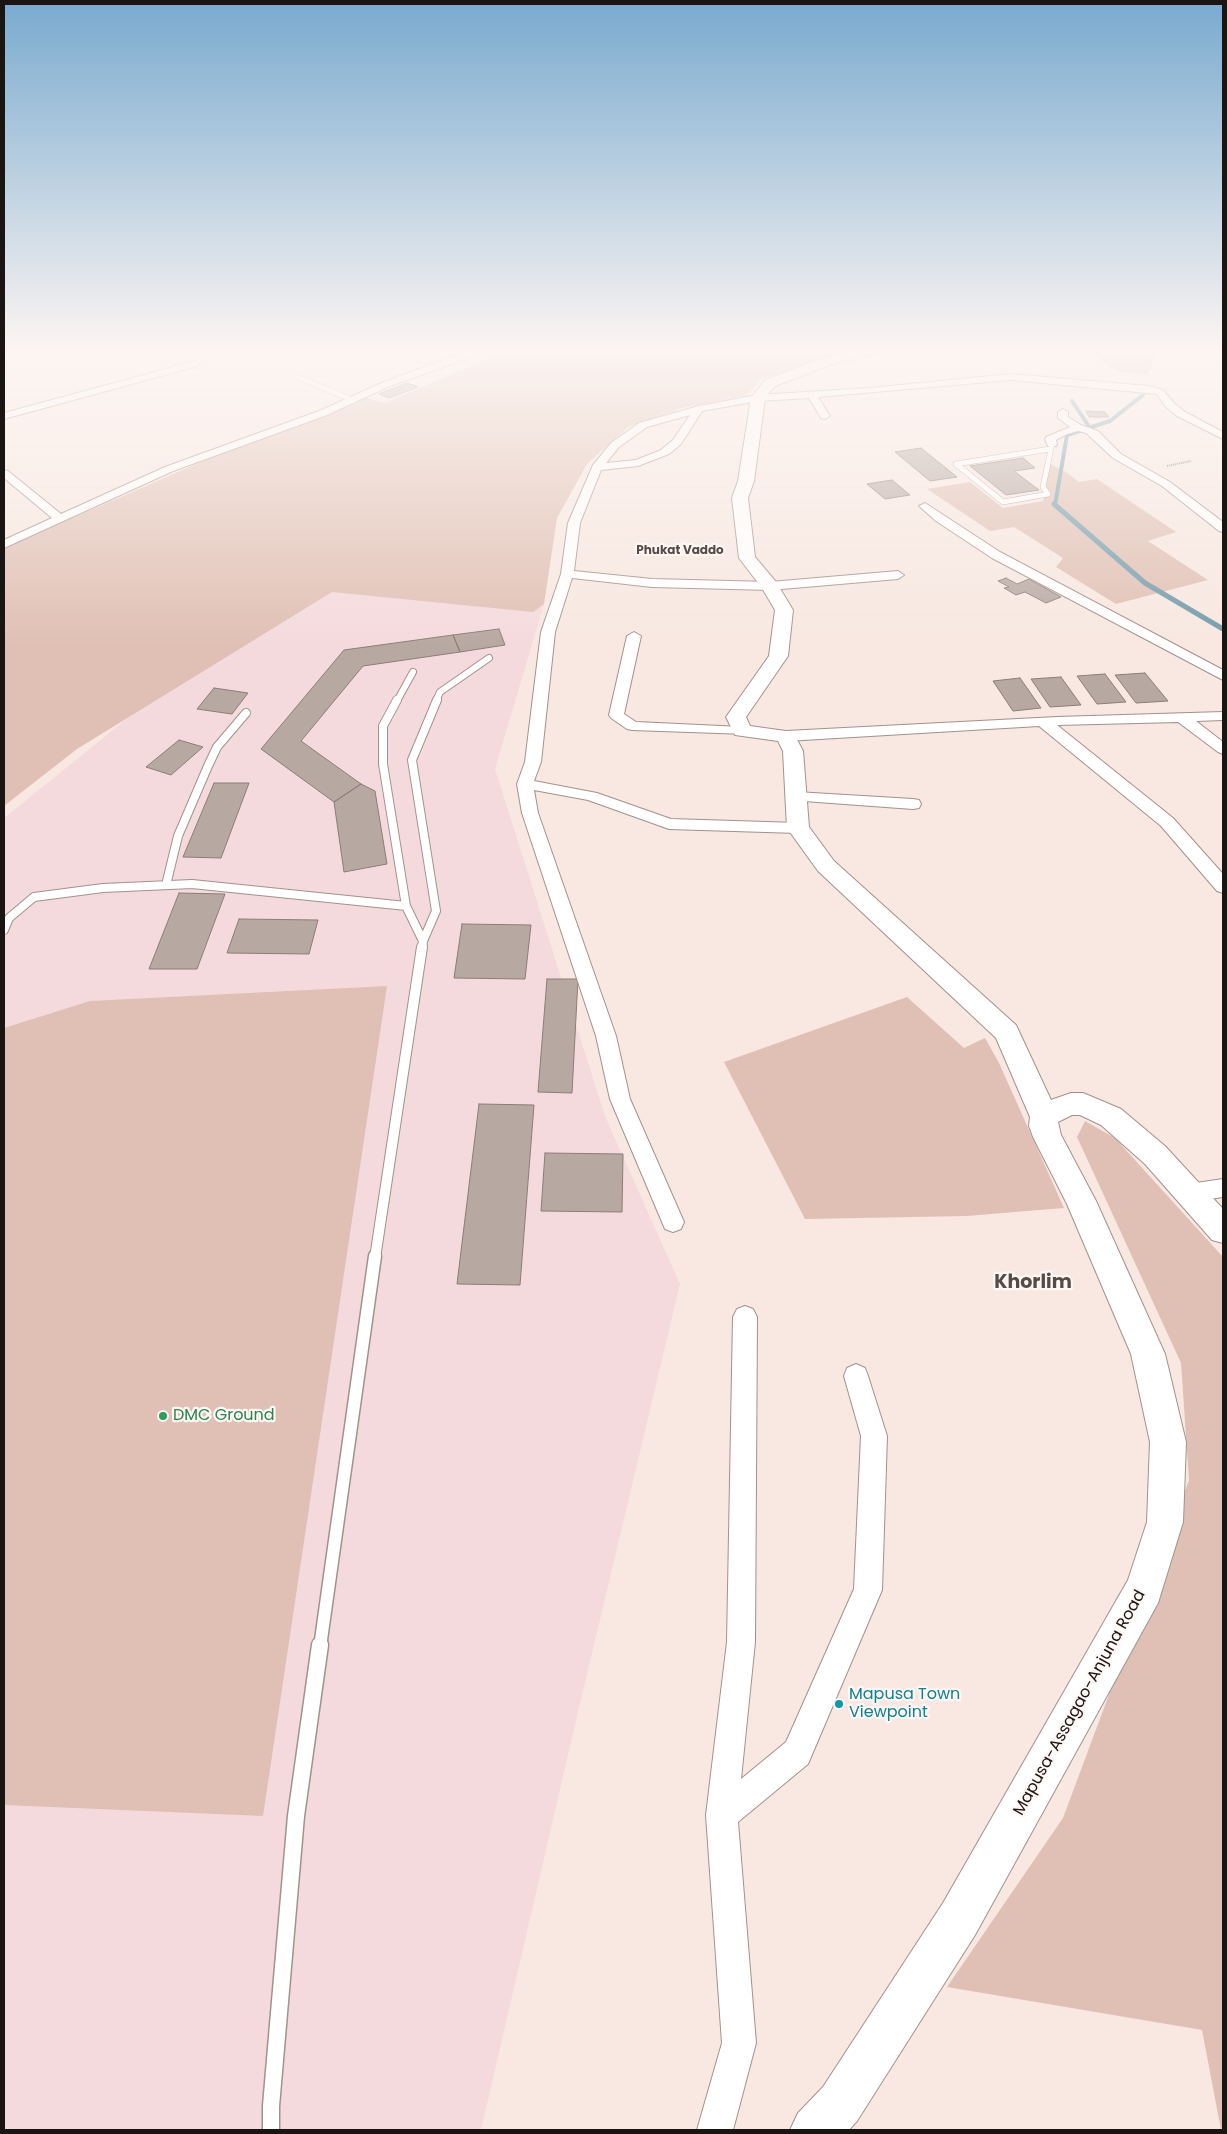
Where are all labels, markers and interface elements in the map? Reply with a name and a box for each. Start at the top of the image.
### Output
district label: Phukat Vaddo [636,544,724,558]
district label: Khorlim [994,1272,1072,1294]
place label: DMC Ground [173,1406,275,1426]
marker: DMC Ground [157,1410,169,1422]
street label: Mapusa-Assagao-Anjuna Road [1010,1587,1150,1819]
place label: Mapusa Town Viewpoint [849,1685,960,1723]
marker: Mapusa Town Viewpoint [833,1698,845,1710]

